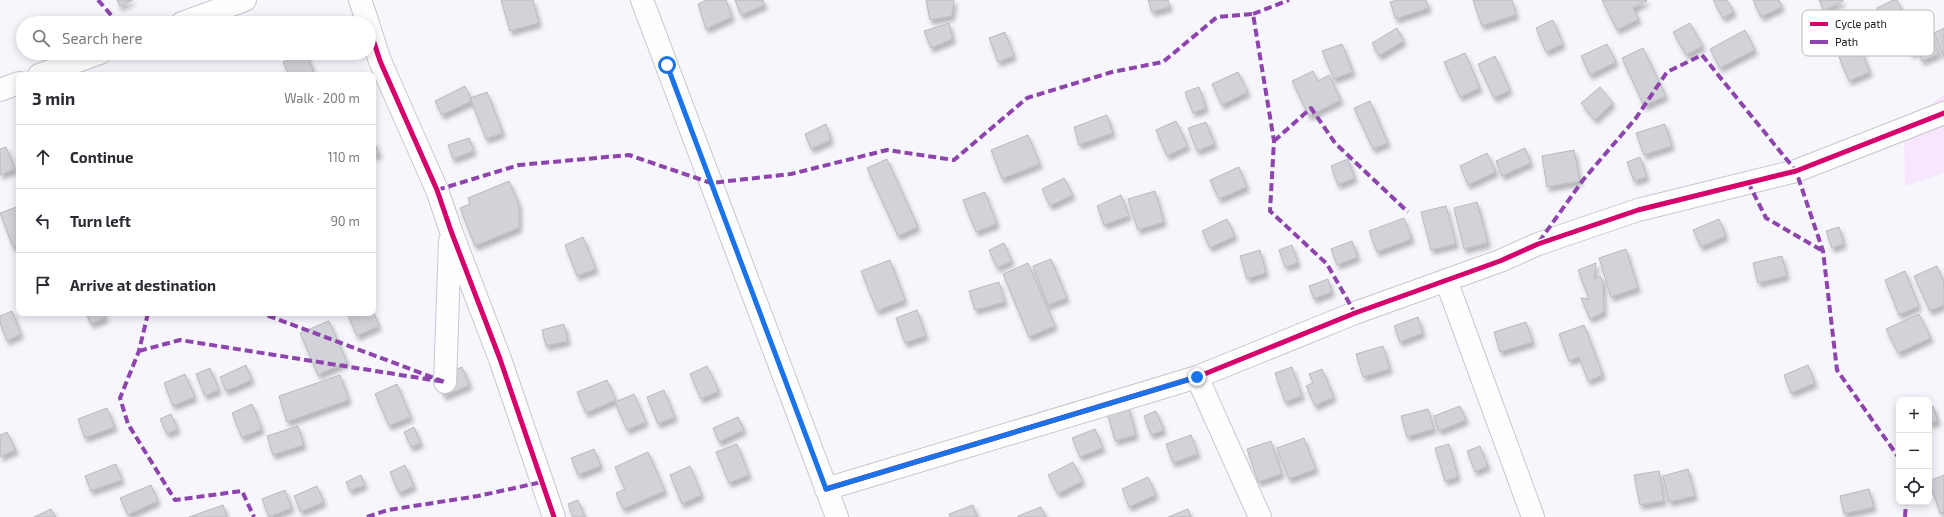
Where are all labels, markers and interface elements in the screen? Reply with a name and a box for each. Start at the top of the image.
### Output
legend [1802,10,1934,56]
search box [16,16,376,60]
text: Cycle path [1835,17,1887,30]
icon: search [30,27,52,49]
text: Search here [62,29,143,47]
text: Path [1835,35,1858,48]
route start [658,56,676,74]
text: 3 min [32,88,75,108]
text: Walk · 200 m [284,90,360,106]
icon: ahead [32,146,54,168]
text: Continue [70,148,133,166]
text: 110 m [328,149,360,165]
icon: left [32,210,54,232]
text: Turn left [70,212,131,230]
text: 90 m [330,213,360,229]
icon: arrive [32,274,54,296]
text: Arrive at destination [70,276,216,294]
route end [1188,368,1206,386]
map controls [1896,397,1932,505]
button: + [1896,397,1932,433]
button: − [1896,433,1932,469]
button: locate [1896,469,1932,505]

